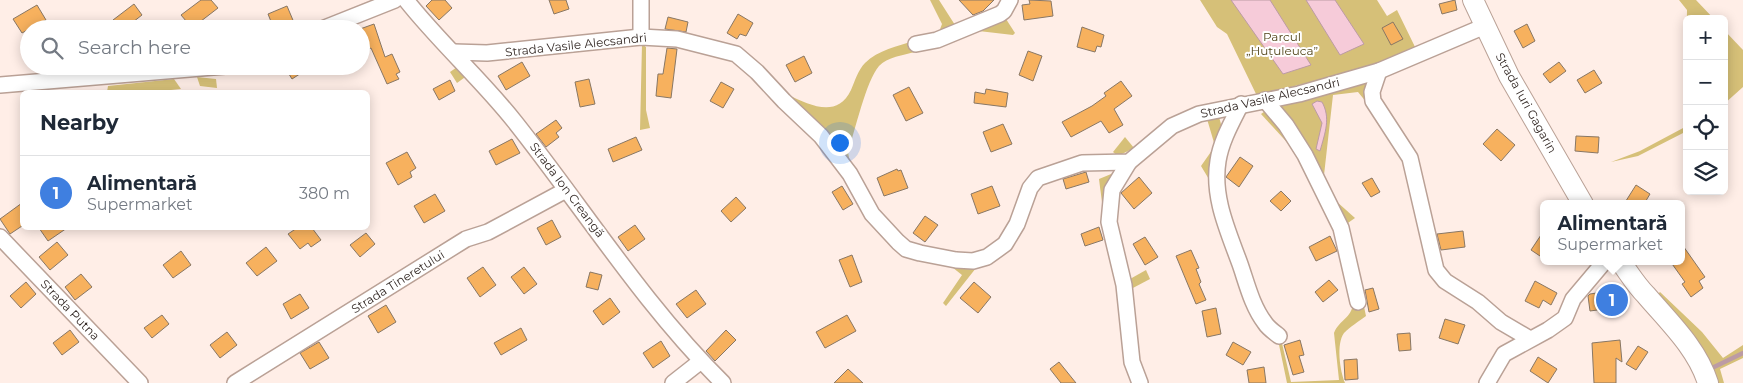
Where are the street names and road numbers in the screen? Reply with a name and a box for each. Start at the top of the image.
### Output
street label: Strada Vasile Alecsandri [504,30,648,59]
street label: Strada Iuri Gagarin [1493,50,1560,156]
street label: Strada Vasile Alecsandri [1199,74,1341,121]
street label: Strada Ion Creangă [527,139,608,240]
street label: Strada Tineretului [348,247,447,316]
street label: Strada Putna [38,276,103,343]

